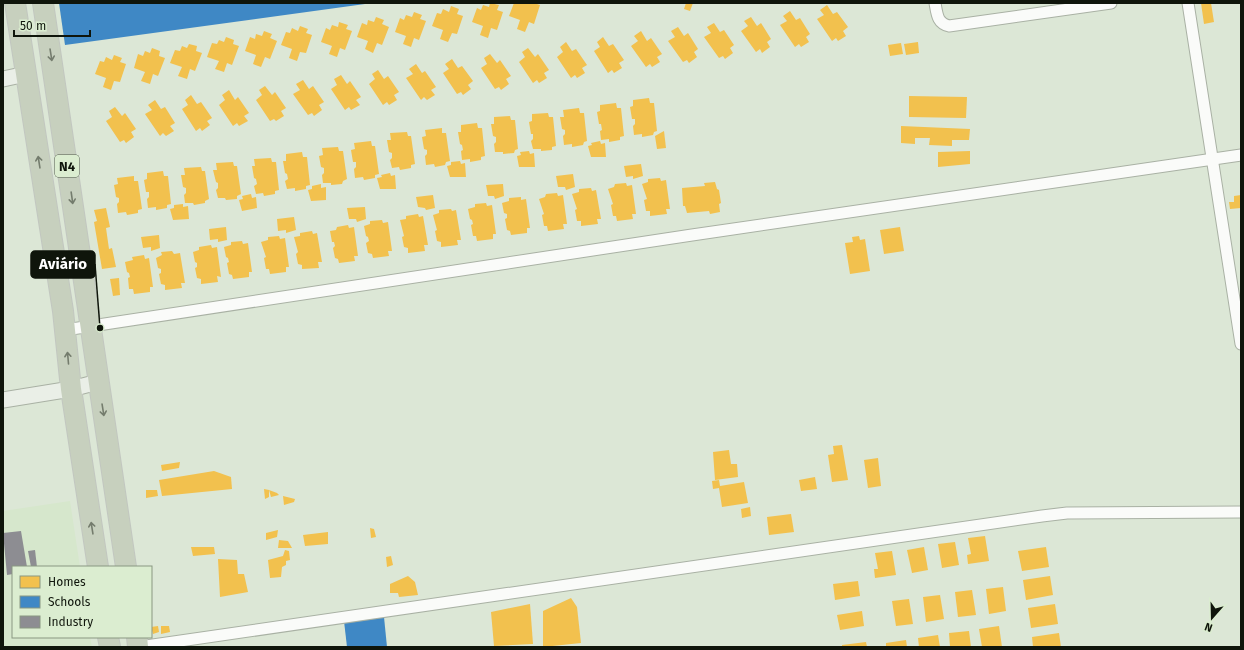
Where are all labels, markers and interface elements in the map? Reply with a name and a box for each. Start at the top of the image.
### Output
scale bar [14,12,90,38]
text: 50 m [20,19,46,33]
one-way arrow [47,48,55,61]
road number: N4 [55,155,79,177]
one-way arrow [35,156,43,169]
one-way arrow [68,191,76,204]
callout: Aviário [31,251,95,278]
text: Aviário [38,255,87,273]
one-way arrow [64,352,72,365]
one-way arrow [99,403,107,416]
one-way arrow [88,522,96,535]
legend [12,566,152,638]
text: Homes [48,575,86,589]
text: Schools [48,595,91,609]
north arrow [1192,598,1232,638]
text: Industry [48,615,93,629]
text: N [1203,620,1214,634]

